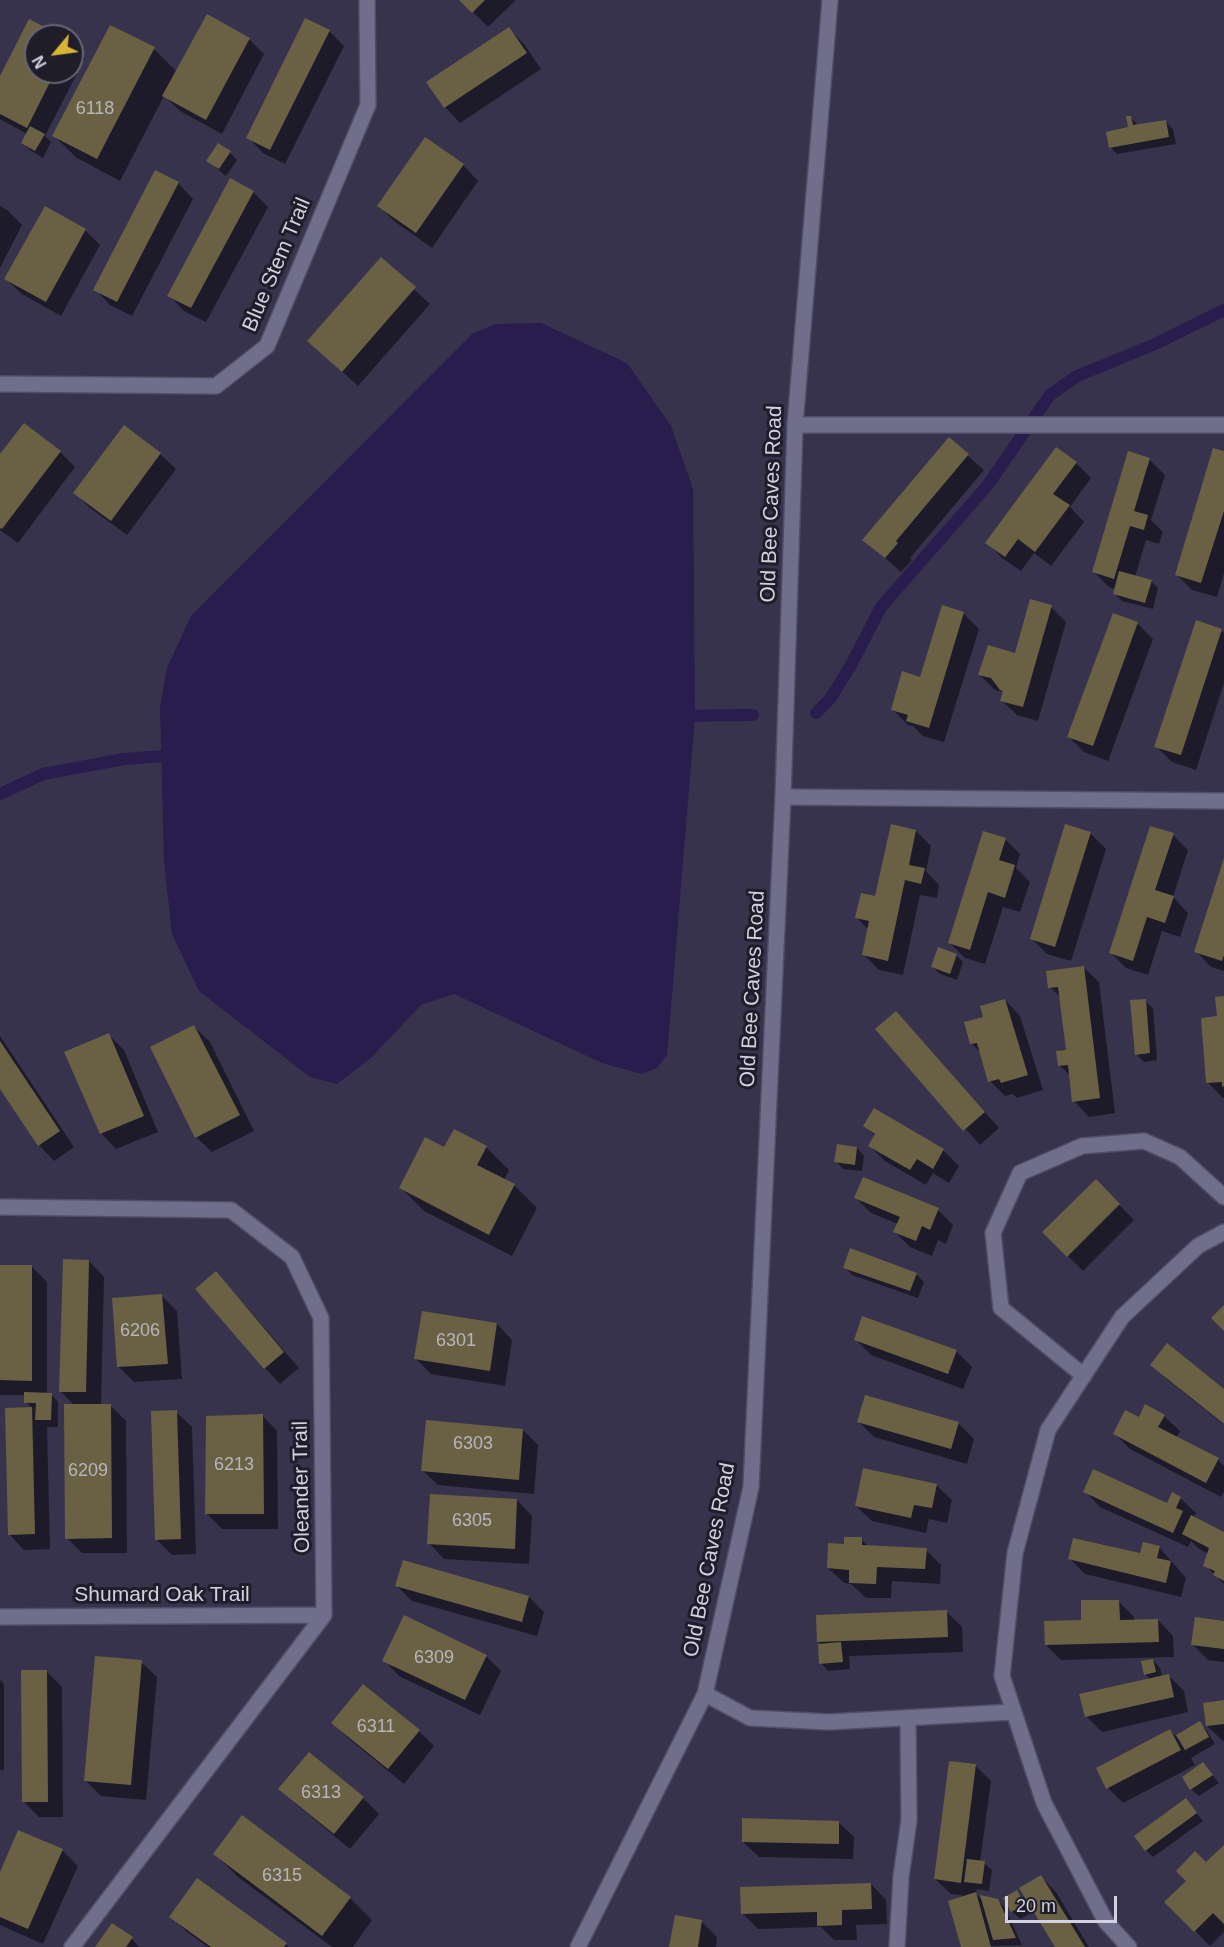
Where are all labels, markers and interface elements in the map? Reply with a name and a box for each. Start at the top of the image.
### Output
north arrow [24,24,84,84]
text: N [29,53,50,71]
house number: 6118 [76,98,114,120]
street label: Blue Stem Trail [238,194,316,336]
street label: Old Bee Caves Road [756,405,788,603]
street label: Old Bee Caves Road [735,890,771,1088]
house number: 6206 [120,1320,160,1342]
house number: 6301 [436,1330,476,1352]
street label: Oleander Trail [288,1421,316,1553]
house number: 6303 [453,1433,493,1455]
house number: 6213 [214,1454,254,1476]
house number: 6209 [68,1460,108,1482]
street label: Old Bee Caves Road [679,1461,741,1659]
house number: 6305 [452,1510,492,1532]
street label: Shumard Oak Trail [74,1582,250,1608]
house number: 6309 [414,1647,454,1669]
house number: 6311 [357,1716,395,1738]
house number: 6313 [301,1782,341,1804]
house number: 6315 [262,1865,302,1887]
scale bar [1008,1884,1120,1922]
text: 20 m [1016,1896,1056,1916]

